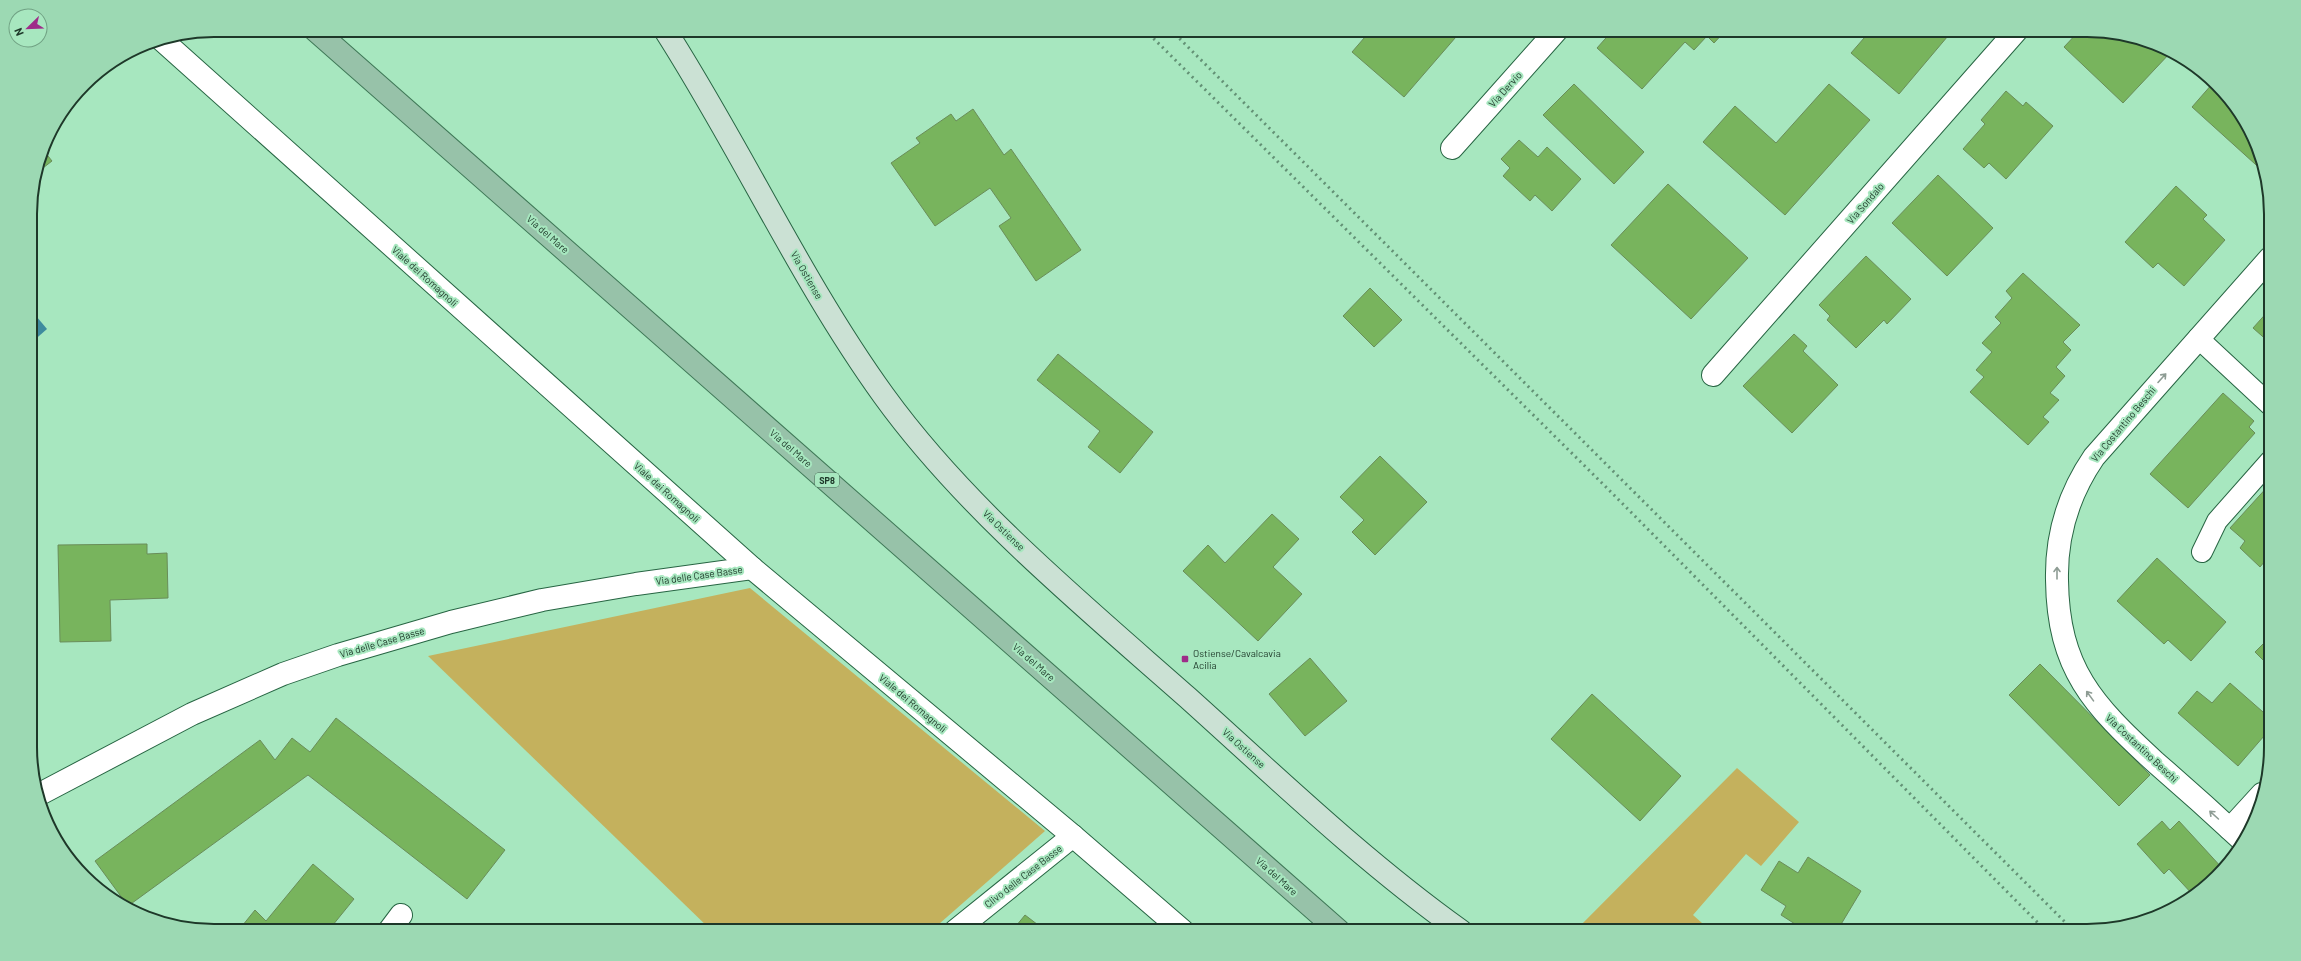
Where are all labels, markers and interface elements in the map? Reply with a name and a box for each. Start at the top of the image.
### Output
north arrow [8,8,48,48]
text: N [11,26,26,38]
street label: Via Dervio [1486,69,1524,109]
street label: Via Sondalo [1844,180,1886,226]
street label: Via del Mare [525,212,571,256]
street label: Viale dei Romagnoli [390,243,460,309]
street label: Via Ostiense [788,249,826,301]
one-way arrow [2157,374,2166,384]
street label: Via Costantino Beschi [2088,384,2158,464]
street label: Via del Mare [768,426,814,470]
street label: Viale dei Romagnoli [632,459,702,525]
road number: SP8 [815,473,839,487]
street label: Via Ostiense [981,507,1027,553]
street label: Via delle Case Basse [655,563,743,587]
one-way arrow [2053,567,2061,580]
street label: Via delle Case Basse [338,624,426,660]
street label: Via del Mare [1011,640,1057,684]
place label: Ostiense/Cavalcavia Acilia [1193,647,1281,671]
marker: Ostiense/Cavalcavia Acilia [1180,654,1190,664]
street label: Viale dei Romagnoli [877,671,949,735]
one-way arrow [2086,691,2095,702]
street label: Via Costantino Beschi [2103,711,2181,785]
street label: Via Ostiense [1220,726,1268,770]
one-way arrow [2209,810,2219,820]
street label: Clivo delle Case Basse [982,842,1064,910]
street label: Via del Mare [1254,854,1300,898]

